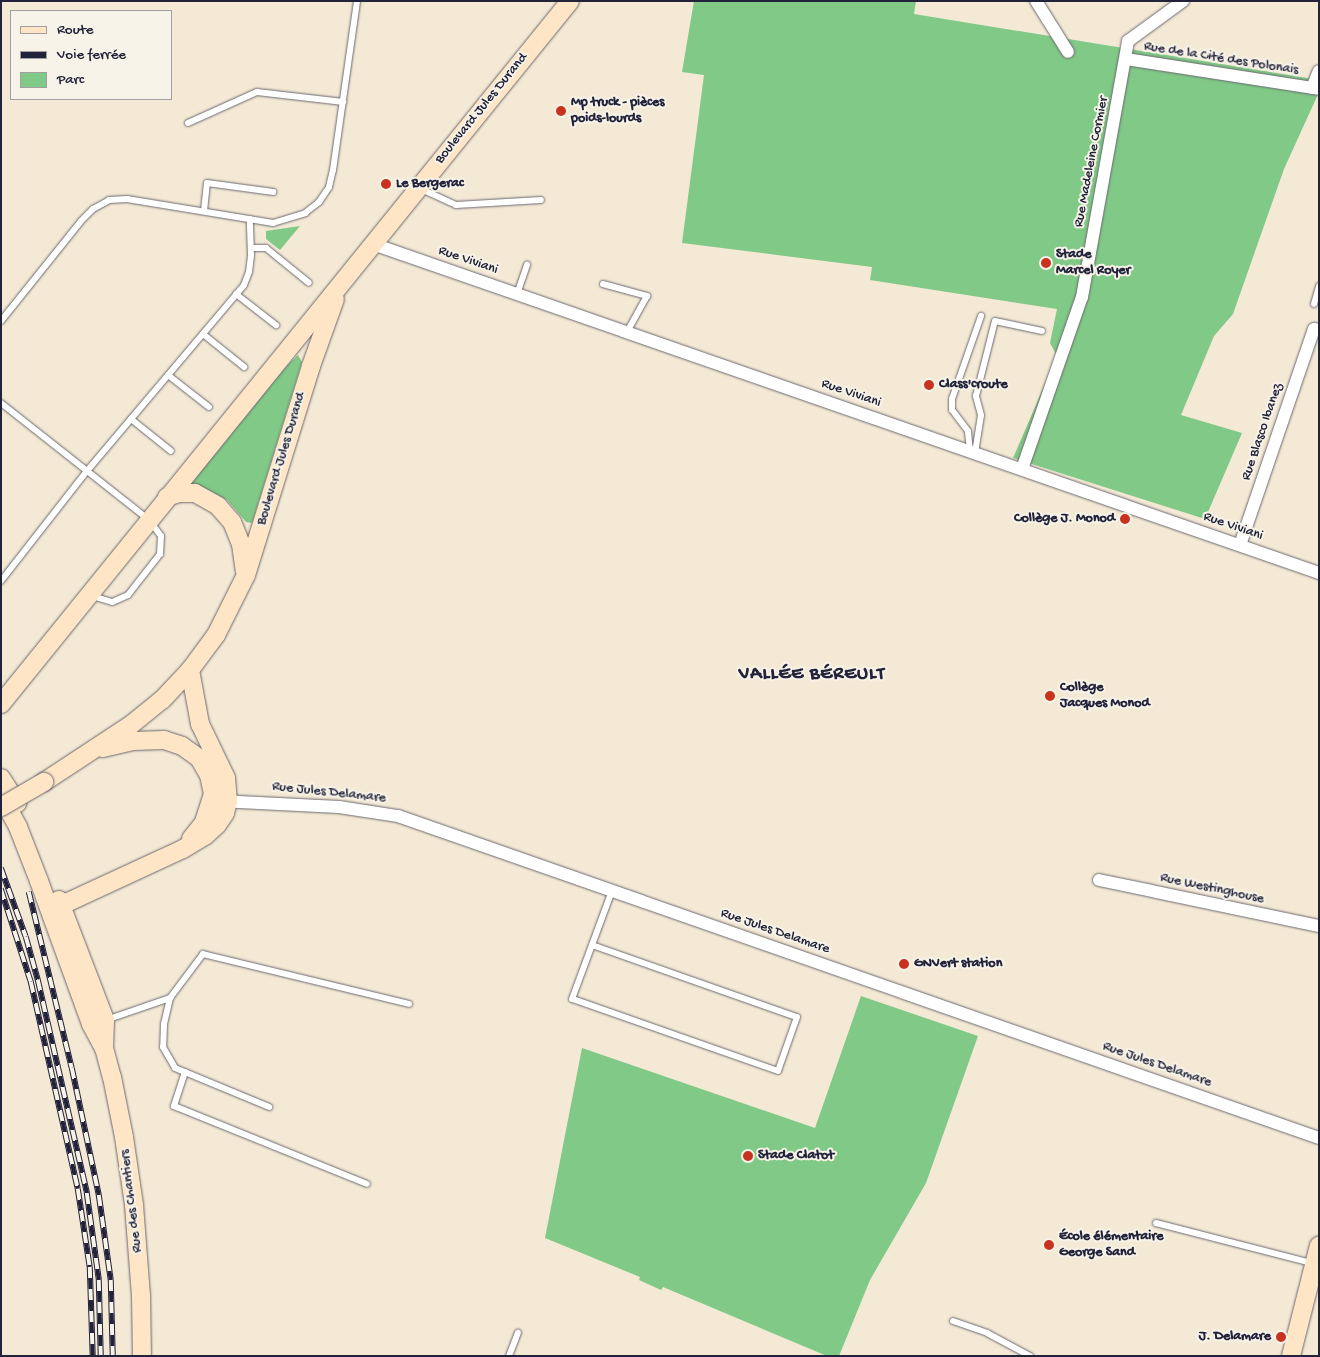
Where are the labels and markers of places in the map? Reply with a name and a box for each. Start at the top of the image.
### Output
place label: Mp truck - pièces poids-lourds [571,95,664,128]
marker: Mp truck - pièces poids-lourds [555,105,567,117]
place label: Le Bergerac [396,176,464,192]
marker: Le Bergerac [380,178,392,190]
place label: Stade Marcel Royer [1056,247,1130,280]
marker: Stade Marcel Royer [1040,257,1052,269]
place label: Class'croute [939,377,1008,393]
marker: Class'croute [923,379,935,391]
place label: Collège J. Monod [1014,511,1115,527]
marker: Collège J. Monod [1119,513,1131,525]
place label: Collège Jacques Monod [1060,680,1150,712]
marker: Collège Jacques Monod [1044,690,1056,702]
place label: GNVert station [914,956,1002,972]
marker: GNVert station [898,958,910,970]
place label: Stade Clatot [758,1148,834,1164]
marker: Stade Clatot [742,1150,754,1162]
place label: École élémentaire George Sand [1059,1229,1163,1262]
marker: École élémentaire George Sand [1043,1239,1055,1251]
place label: J. Delamare [1199,1329,1271,1345]
marker: J. Delamare [1275,1331,1287,1343]

